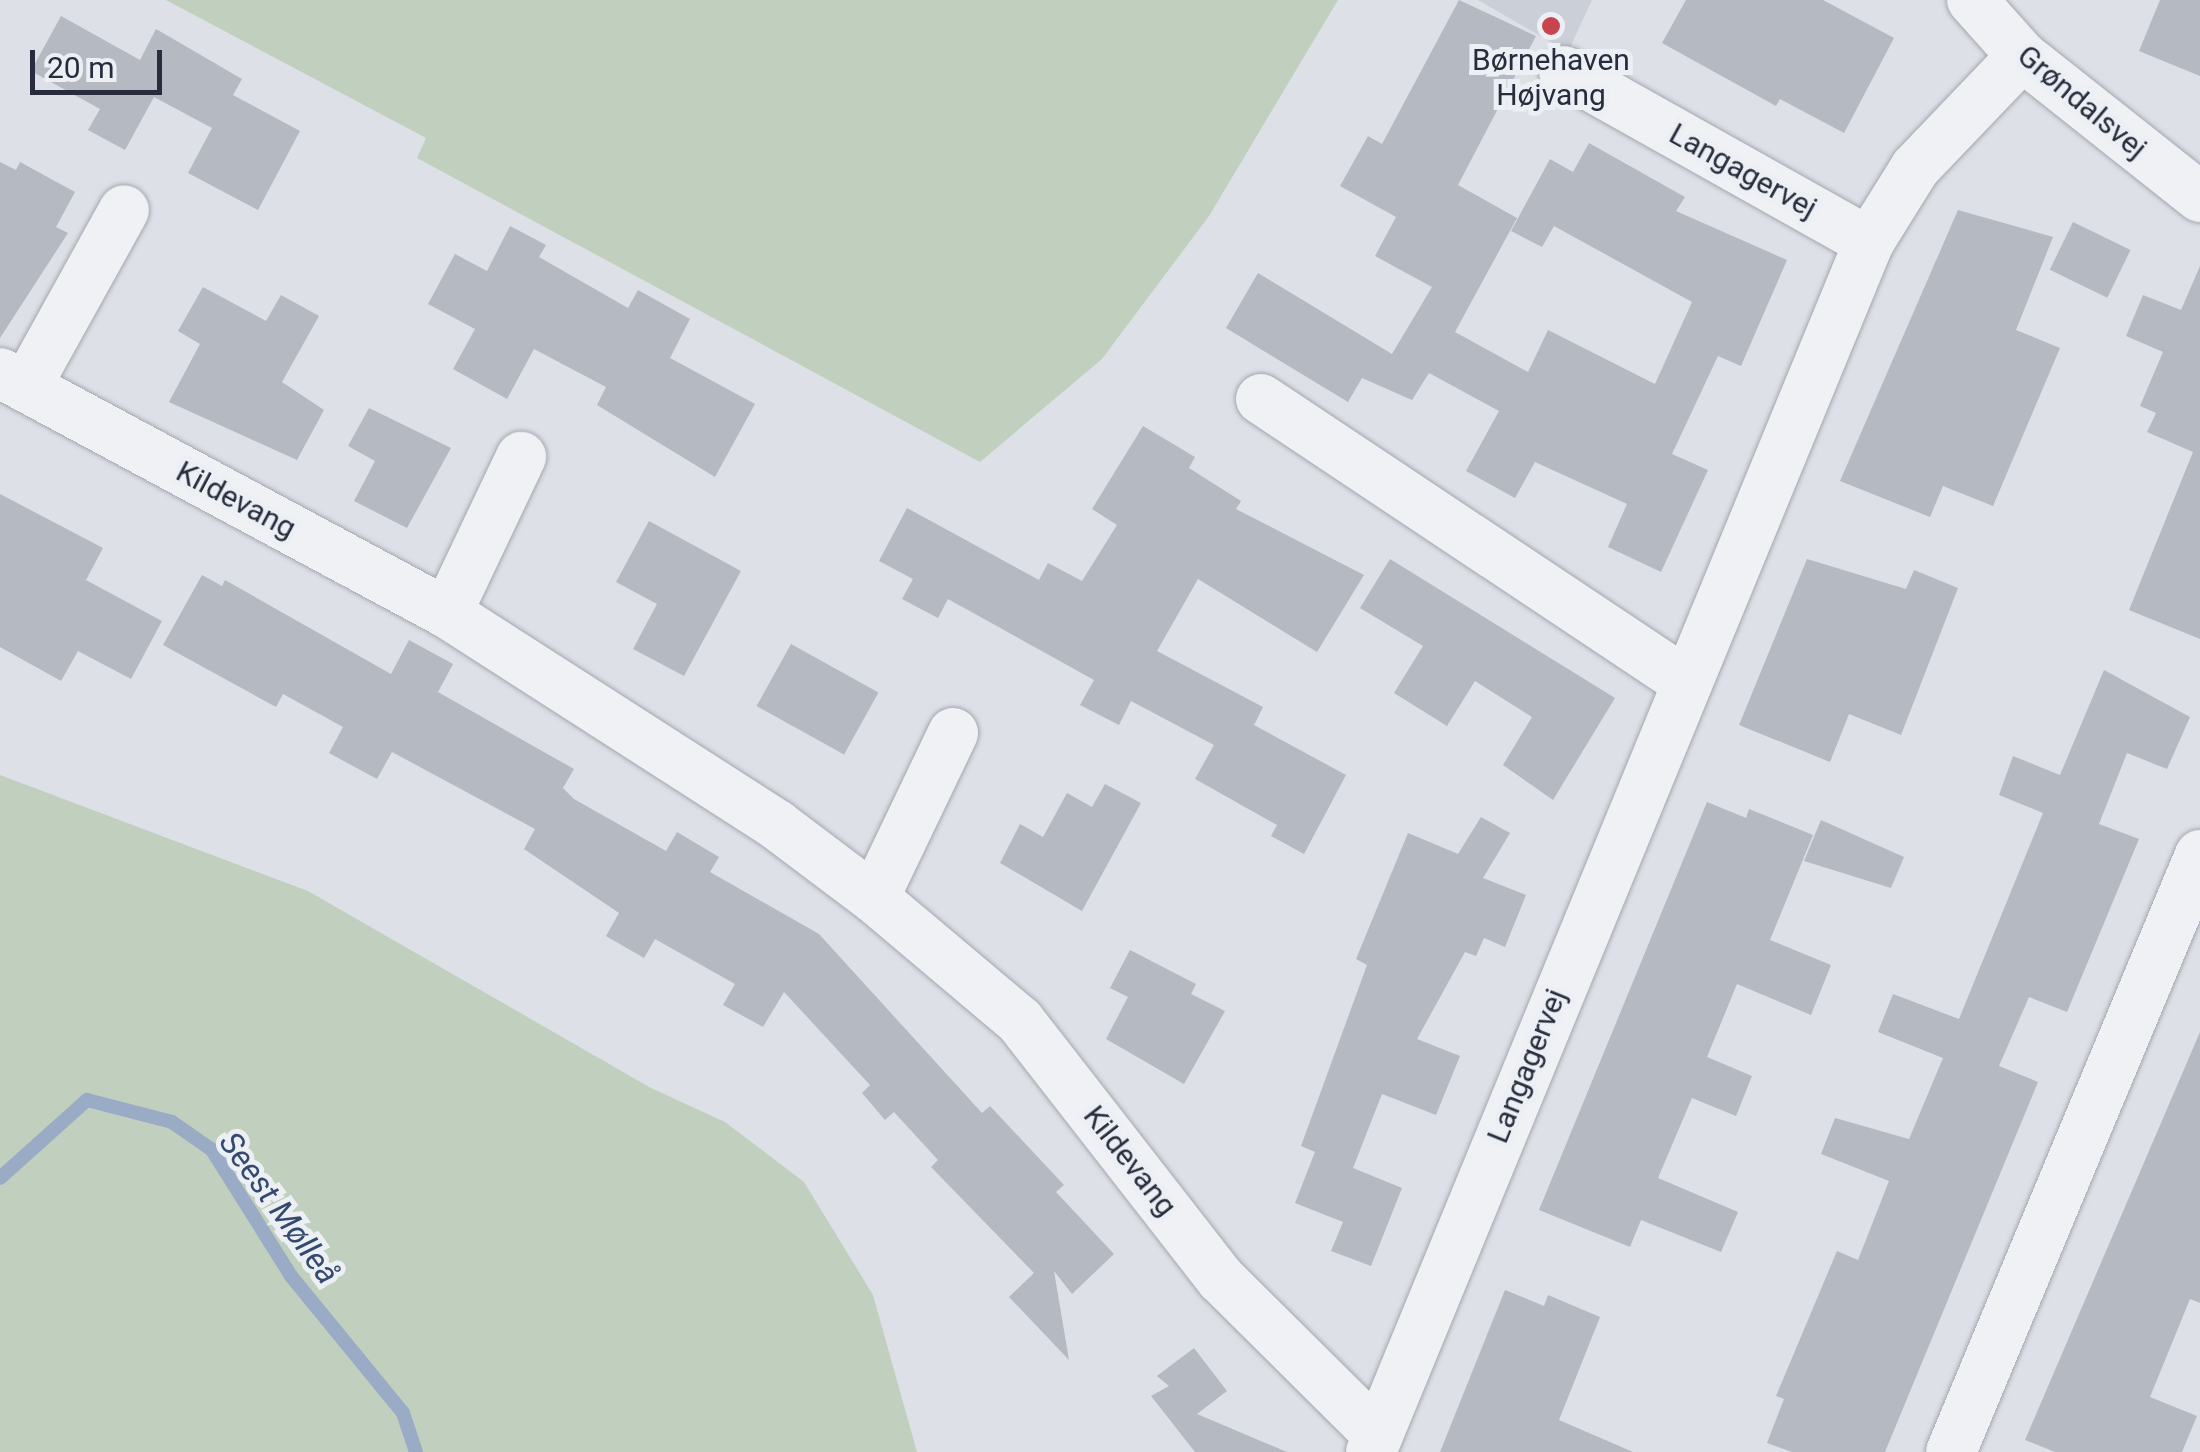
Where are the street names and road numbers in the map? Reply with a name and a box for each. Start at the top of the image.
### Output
street label: Grøndalsvej [2010,38,2154,166]
street label: Langagervej [1663,116,1823,226]
street label: Kildevang [170,454,302,546]
street label: Langagervej [1480,984,1574,1148]
street label: Kildevang [1076,1099,1184,1223]

